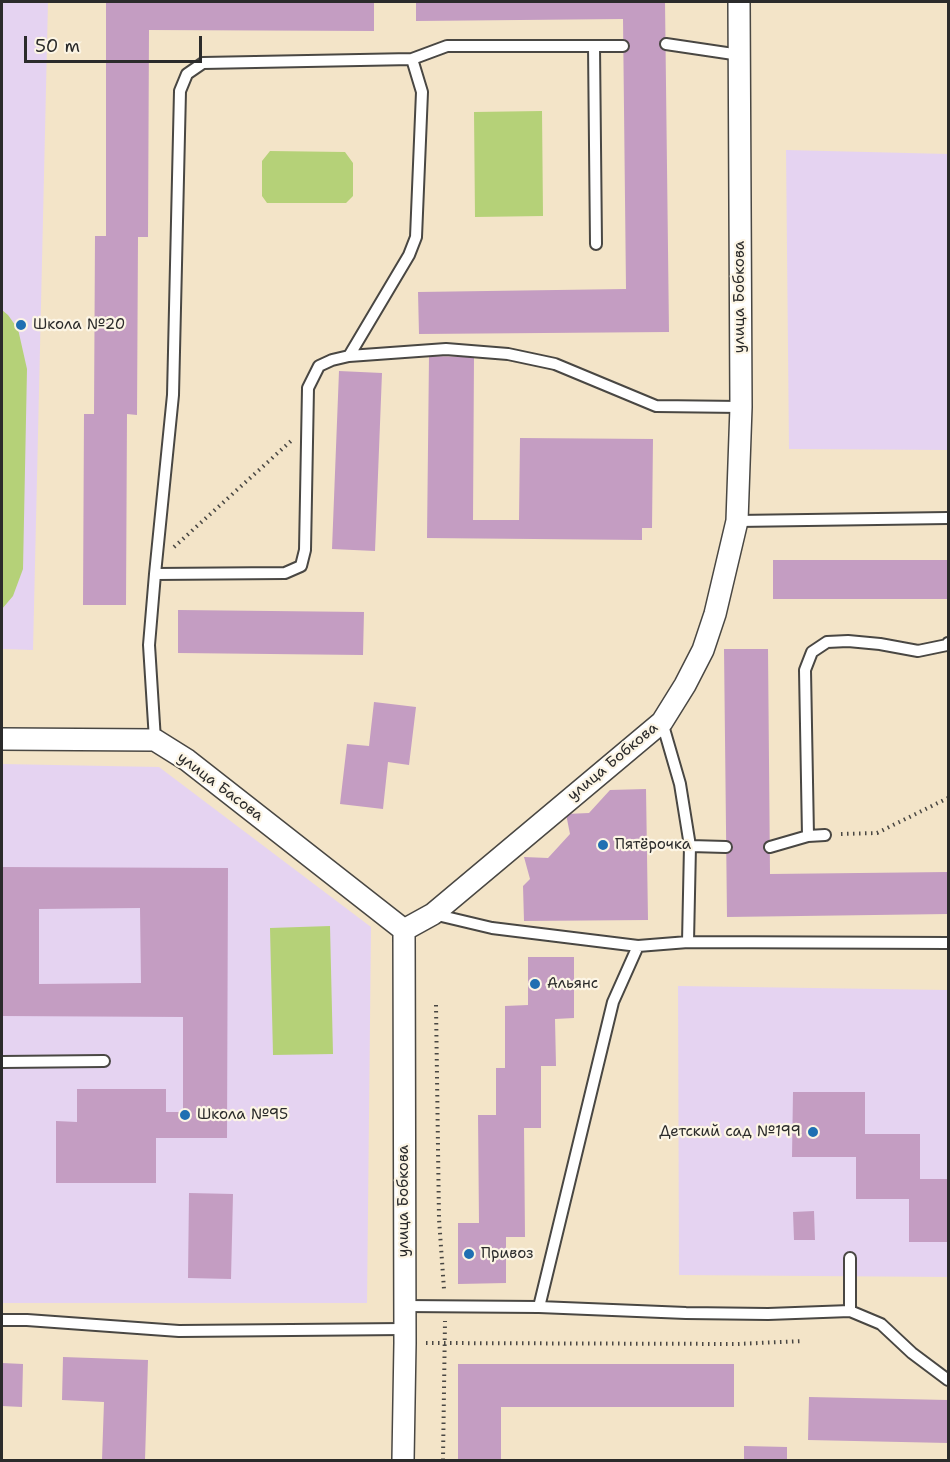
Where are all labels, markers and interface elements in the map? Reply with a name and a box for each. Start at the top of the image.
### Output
scale bar [27,24,206,62]
text: 50 m [35,34,80,58]
street label: улица Бобкова [731,241,749,353]
place label: Школа №20 [33,316,125,334]
marker: Школа №20 [14,318,28,332]
street label: улица Бобкова [564,719,662,805]
street label: улица Басова [174,749,266,825]
place label: Пятёрочка [615,836,691,854]
marker: Пятёрочка [596,838,610,852]
place label: Альянс [547,975,598,993]
marker: Альянс [528,977,542,991]
place label: Школа №95 [197,1106,288,1124]
marker: Школа №95 [178,1108,192,1122]
place label: Детский сад №199 [659,1123,801,1141]
marker: Детский сад №199 [806,1125,820,1139]
street label: улица Бобкова [395,1145,413,1257]
place label: Привоз [481,1245,534,1263]
marker: Привоз [462,1247,476,1261]

